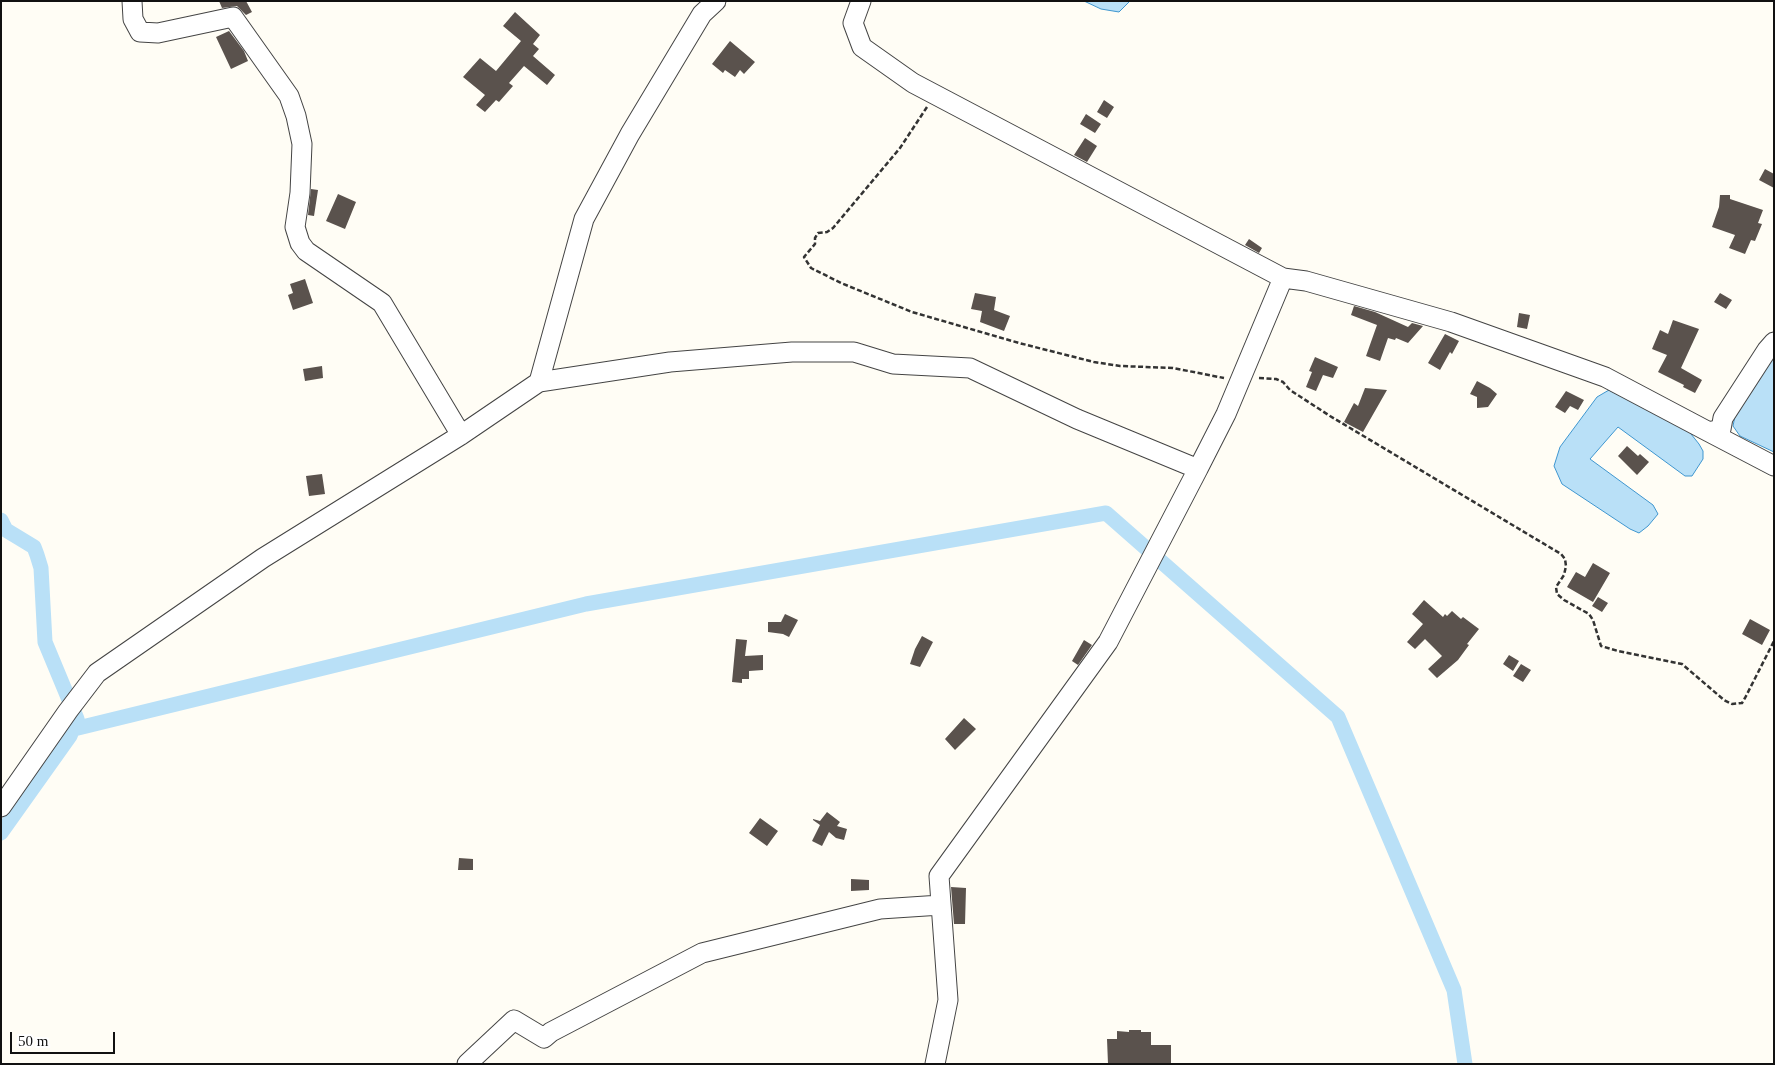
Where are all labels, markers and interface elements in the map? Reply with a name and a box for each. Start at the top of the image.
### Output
scale bar [12,1022,118,1054]
text: 50 m [18,1033,48,1049]

